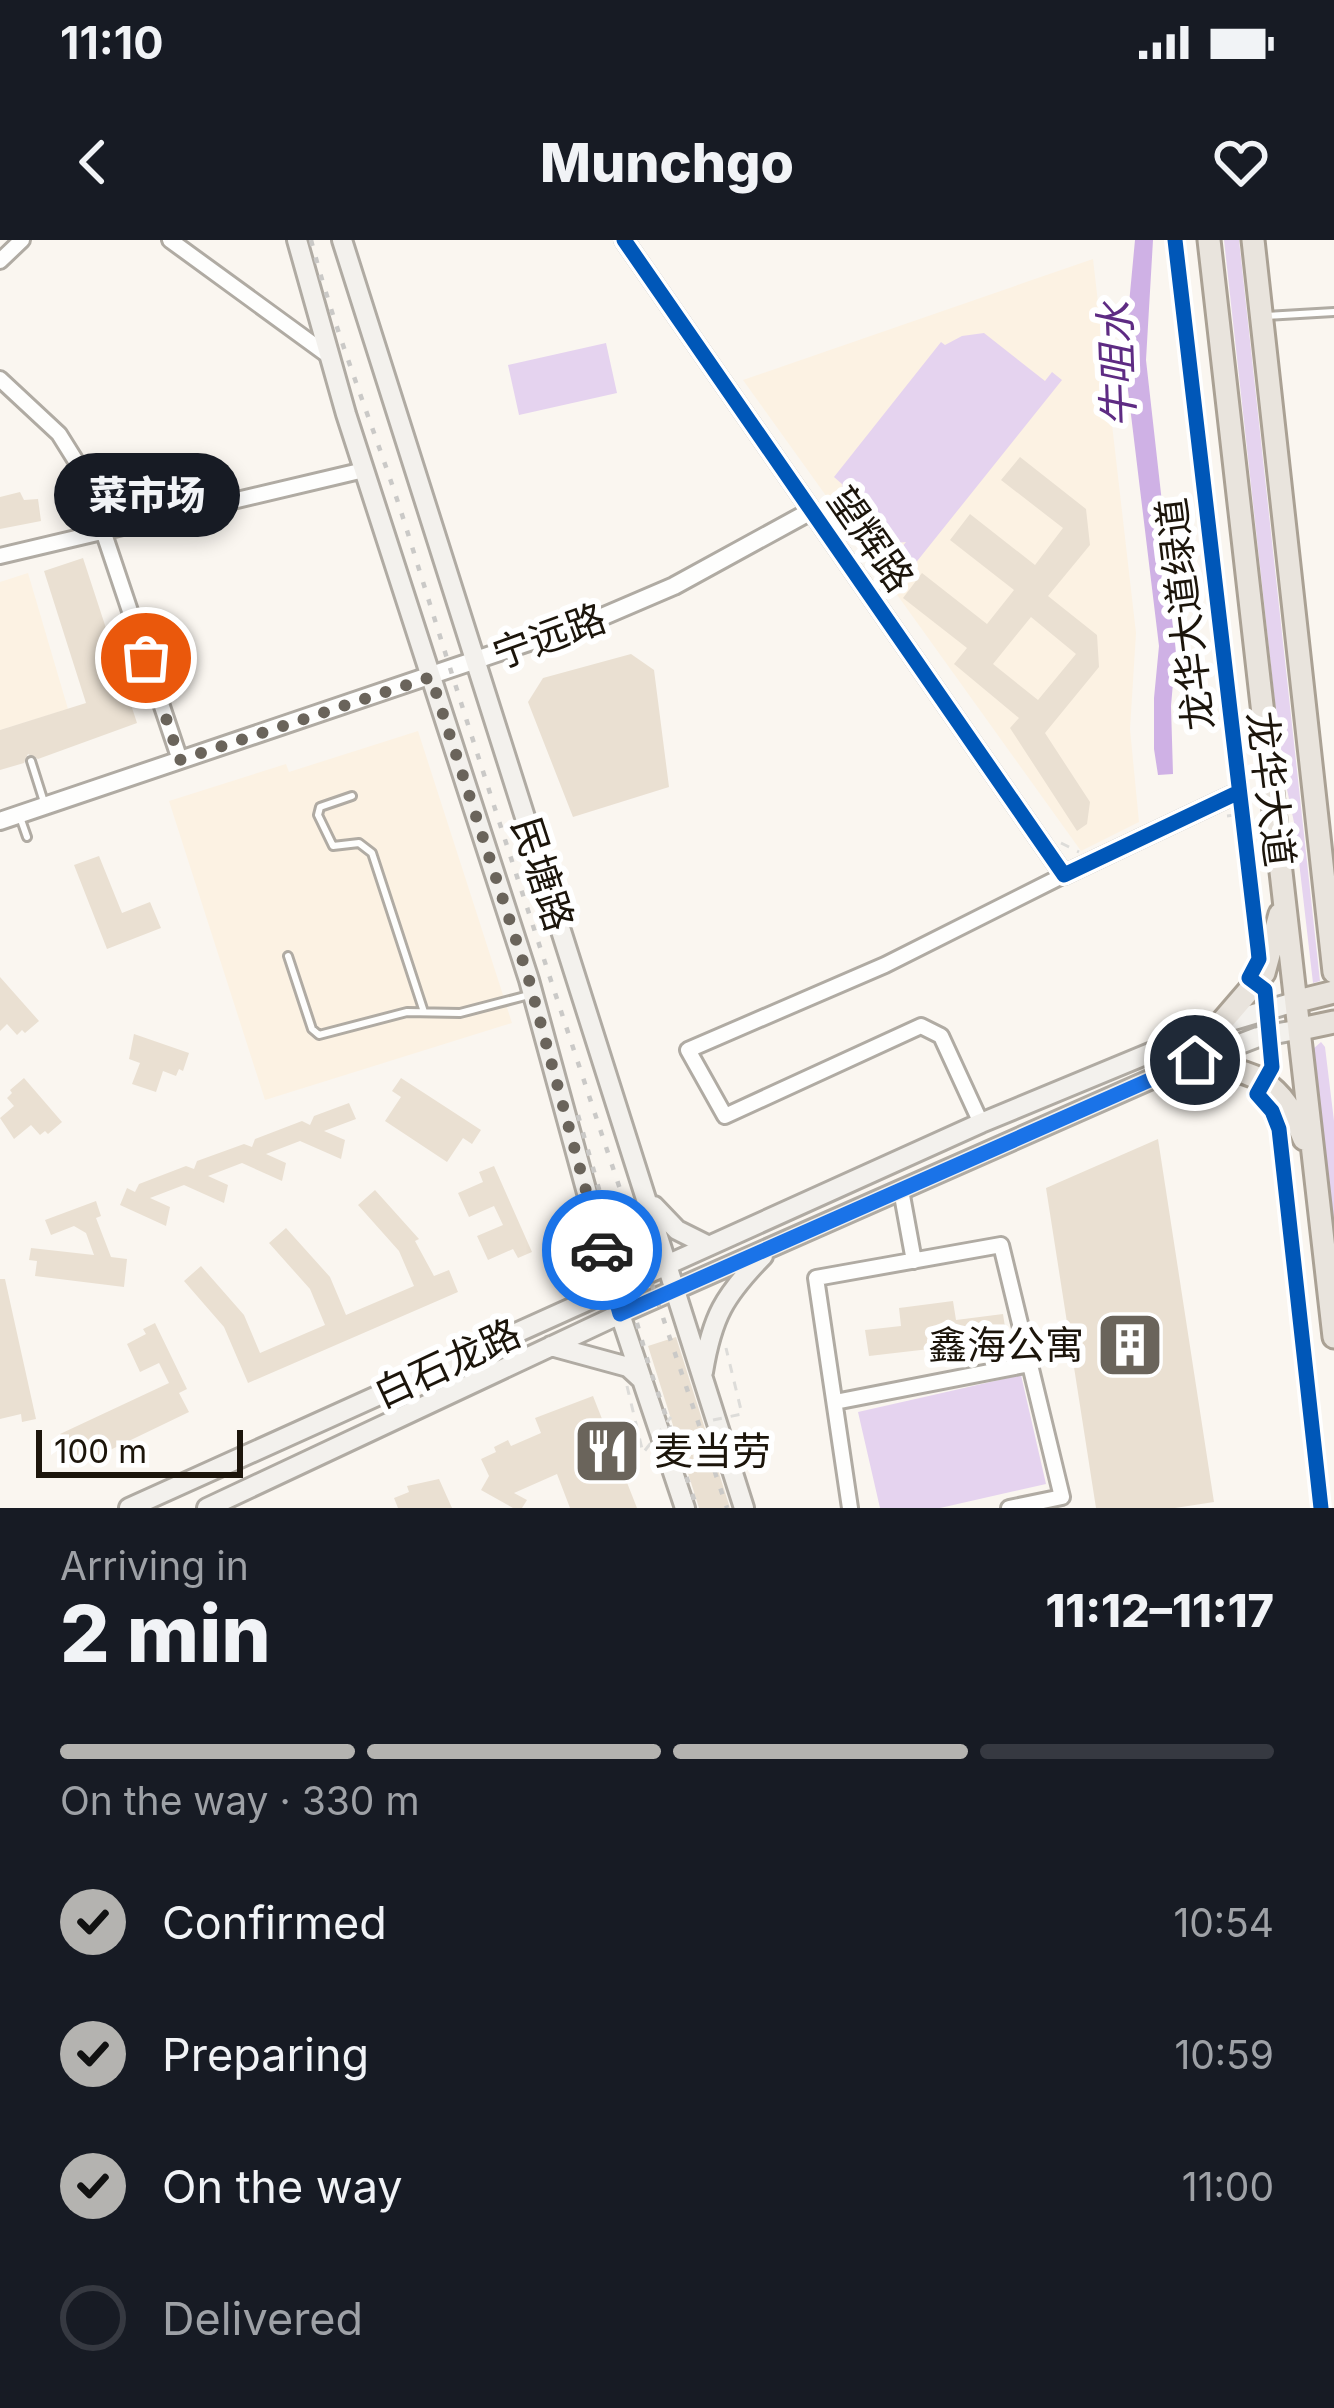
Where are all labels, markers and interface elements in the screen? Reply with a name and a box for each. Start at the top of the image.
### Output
text: 11:10 [60,15,164,70]
icon: back [60,129,126,195]
icon: heart [1208,129,1274,195]
text: Munchgo [540,130,794,195]
water label: 牛咀水 [1089,299,1144,429]
callout: 菜市场 [53,454,239,538]
text: 菜市场 [88,471,206,518]
street label: 望辉路 [819,477,924,600]
street label: 龙华大道绿道 [1147,495,1222,733]
street label: 宁远路 [486,593,612,678]
pin [95,607,197,709]
icon: bag [113,625,179,691]
street label: 龙华大道 [1239,709,1304,869]
street label: 民塘路 [503,811,584,937]
pin [1144,1009,1246,1111]
icon: home [1162,1027,1228,1093]
courier [542,1190,662,1310]
icon: car [569,1217,635,1283]
street label: 白石龙路 [366,1308,527,1417]
building icon: 鑫海公寓 [1095,1310,1165,1380]
place label: 鑫海公寓 [928,1321,1084,1368]
restaurant icon: 麦当劳 [572,1416,642,1486]
scale bar [36,1424,243,1477]
place label: 麦当劳 [654,1427,771,1474]
text: 100 m [54,1431,147,1471]
text: Arriving in [60,1542,249,1589]
text: 11:12–11:17 [1045,1583,1274,1638]
text: 2 min [60,1586,271,1681]
text: On the way · 330 m [60,1777,420,1824]
icon: check [60,1889,126,1955]
text: Confirmed [162,1895,387,1950]
text: 10:54 [1173,1899,1274,1946]
icon: check [60,2021,126,2087]
text: Preparing [162,2027,369,2082]
text: 10:59 [1174,2031,1274,2078]
icon: check [60,2153,126,2219]
text: On the way [162,2159,403,2214]
text: 11:00 [1182,2163,1274,2210]
text: Delivered [162,2291,363,2346]

